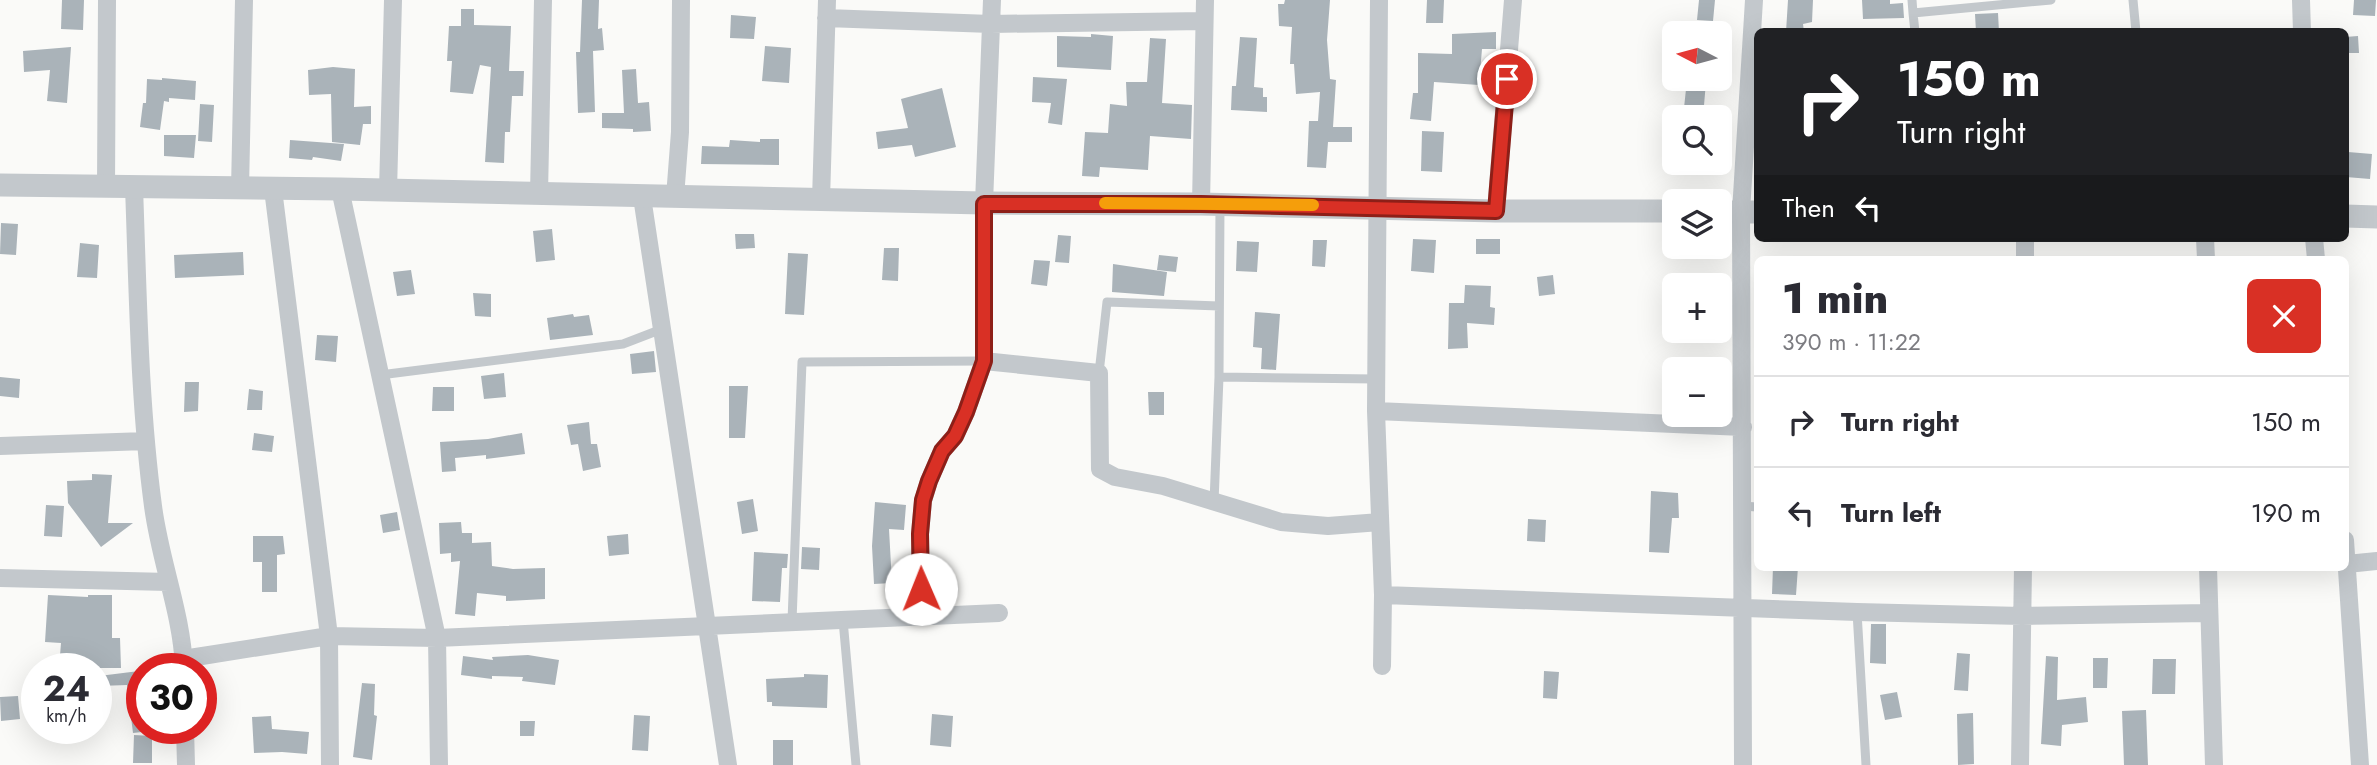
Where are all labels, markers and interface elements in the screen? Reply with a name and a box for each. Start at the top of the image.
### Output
north arrow [1662,21,1732,91]
map controls [1662,21,1732,427]
text: 150 m [1897,44,2041,114]
pin [1477,49,1537,109]
icon: right [1782,56,1873,147]
icon: arrive [1488,60,1526,98]
button: search [1662,105,1732,175]
text: Turn right [1897,109,2026,155]
button: layers [1662,189,1732,259]
text: Then [1782,189,1835,227]
icon: left [1849,189,1887,227]
text: 1 min [1782,268,1888,329]
button: + [1662,273,1732,343]
button: close [2247,279,2321,353]
text: 390 m · 11:22 [1782,325,1921,359]
button: − [1662,357,1732,427]
icon: right [1782,403,1820,441]
text: Turn right [1841,403,1959,441]
text: 150 m [2251,403,2321,441]
icon: left [1782,494,1820,532]
text: Turn left [1841,494,1941,532]
text: 190 m [2251,494,2321,532]
position arrow [884,552,958,626]
speed limit sign: 30 [126,653,217,744]
text: 24 [43,664,90,714]
text: km/h [46,703,87,729]

